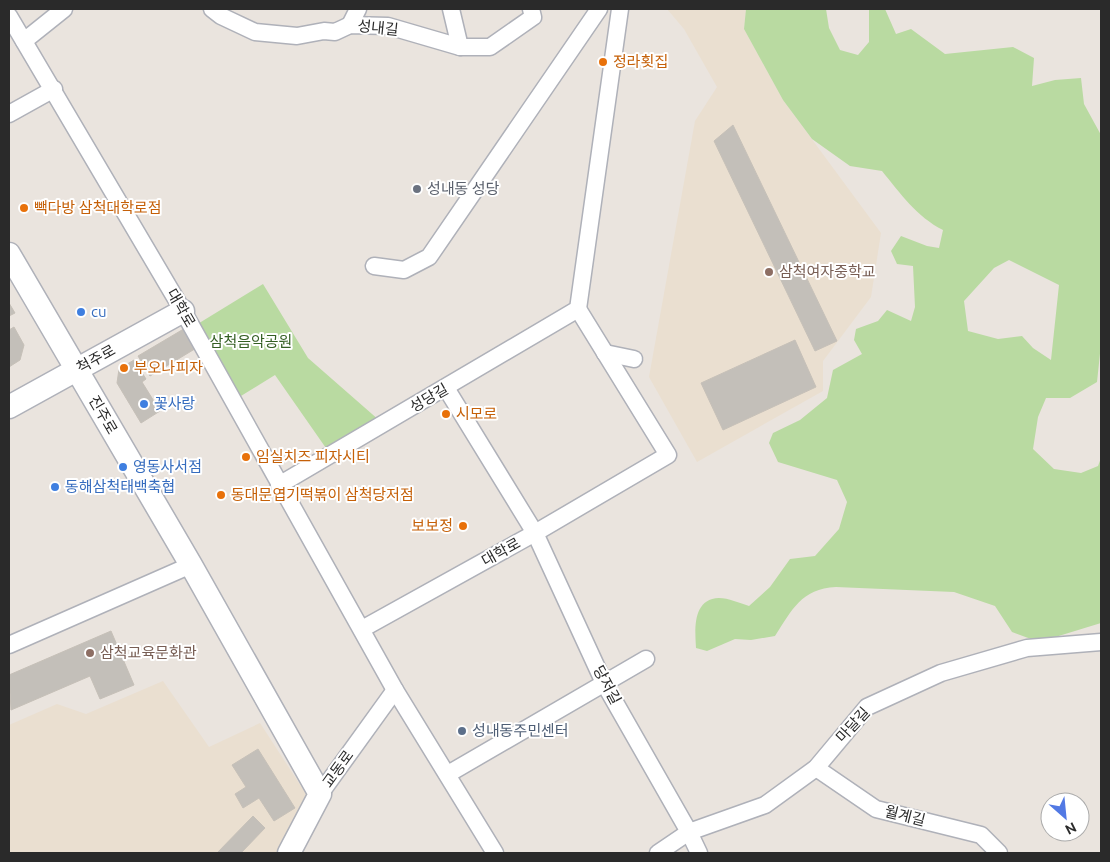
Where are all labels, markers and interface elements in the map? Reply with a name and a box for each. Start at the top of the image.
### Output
street label: 성내길 [357,17,400,38]
place label: 정라횟집 [613,53,668,70]
marker: 정라횟집 [597,56,609,68]
place label: 성내동 성당 [427,180,500,197]
marker: 성내동 성당 [411,183,423,195]
place label: 빽다방 삼척대학로점 [34,199,162,216]
marker: 빽다방 삼척대학로점 [18,202,30,214]
place label: 삼척여자중학교 [779,263,876,280]
marker: 삼척여자중학교 [763,266,775,278]
street label: 대학로 [164,286,199,330]
place label: cu [91,303,107,320]
marker: cu [75,306,87,318]
park label: 삼척음악공원 [210,333,292,350]
street label: 척주로 [74,341,118,376]
place label: 부오나피자 [134,359,203,376]
marker: 부오나피자 [118,362,130,374]
street label: 성당길 [407,380,451,415]
street label: 진주로 [86,393,121,437]
place label: 꽃사랑 [154,395,196,412]
marker: 꽃사랑 [138,398,150,410]
place label: 시모로 [456,405,497,422]
marker: 시모로 [440,408,452,420]
place label: 임실치즈 피자시티 [256,448,370,465]
marker: 임실치즈 피자시티 [240,451,252,463]
place label: 영동사서점 [133,458,202,475]
marker: 영동사서점 [117,461,129,473]
place label: 동해삼척태백축협 [65,478,175,495]
marker: 동해삼척태백축협 [49,481,61,493]
place label: 동대문엽기떡볶이 삼척당저점 [231,486,414,503]
marker: 동대문엽기떡볶이 삼척당저점 [215,489,227,501]
place label: 보보정 [412,517,453,534]
marker: 보보정 [457,520,469,532]
street label: 대학로 [479,534,523,569]
place label: 삼척교육문화관 [100,644,197,661]
marker: 삼척교육문화관 [84,647,96,659]
street label: 당저길 [590,662,625,707]
street label: 마달길 [832,704,873,746]
place label: 성내동주민센터 [472,722,569,739]
marker: 성내동주민센터 [456,725,468,737]
street label: 교동로 [319,747,357,790]
north arrow [1040,792,1090,842]
street label: 월계길 [883,802,927,829]
text: N [1063,819,1079,838]

